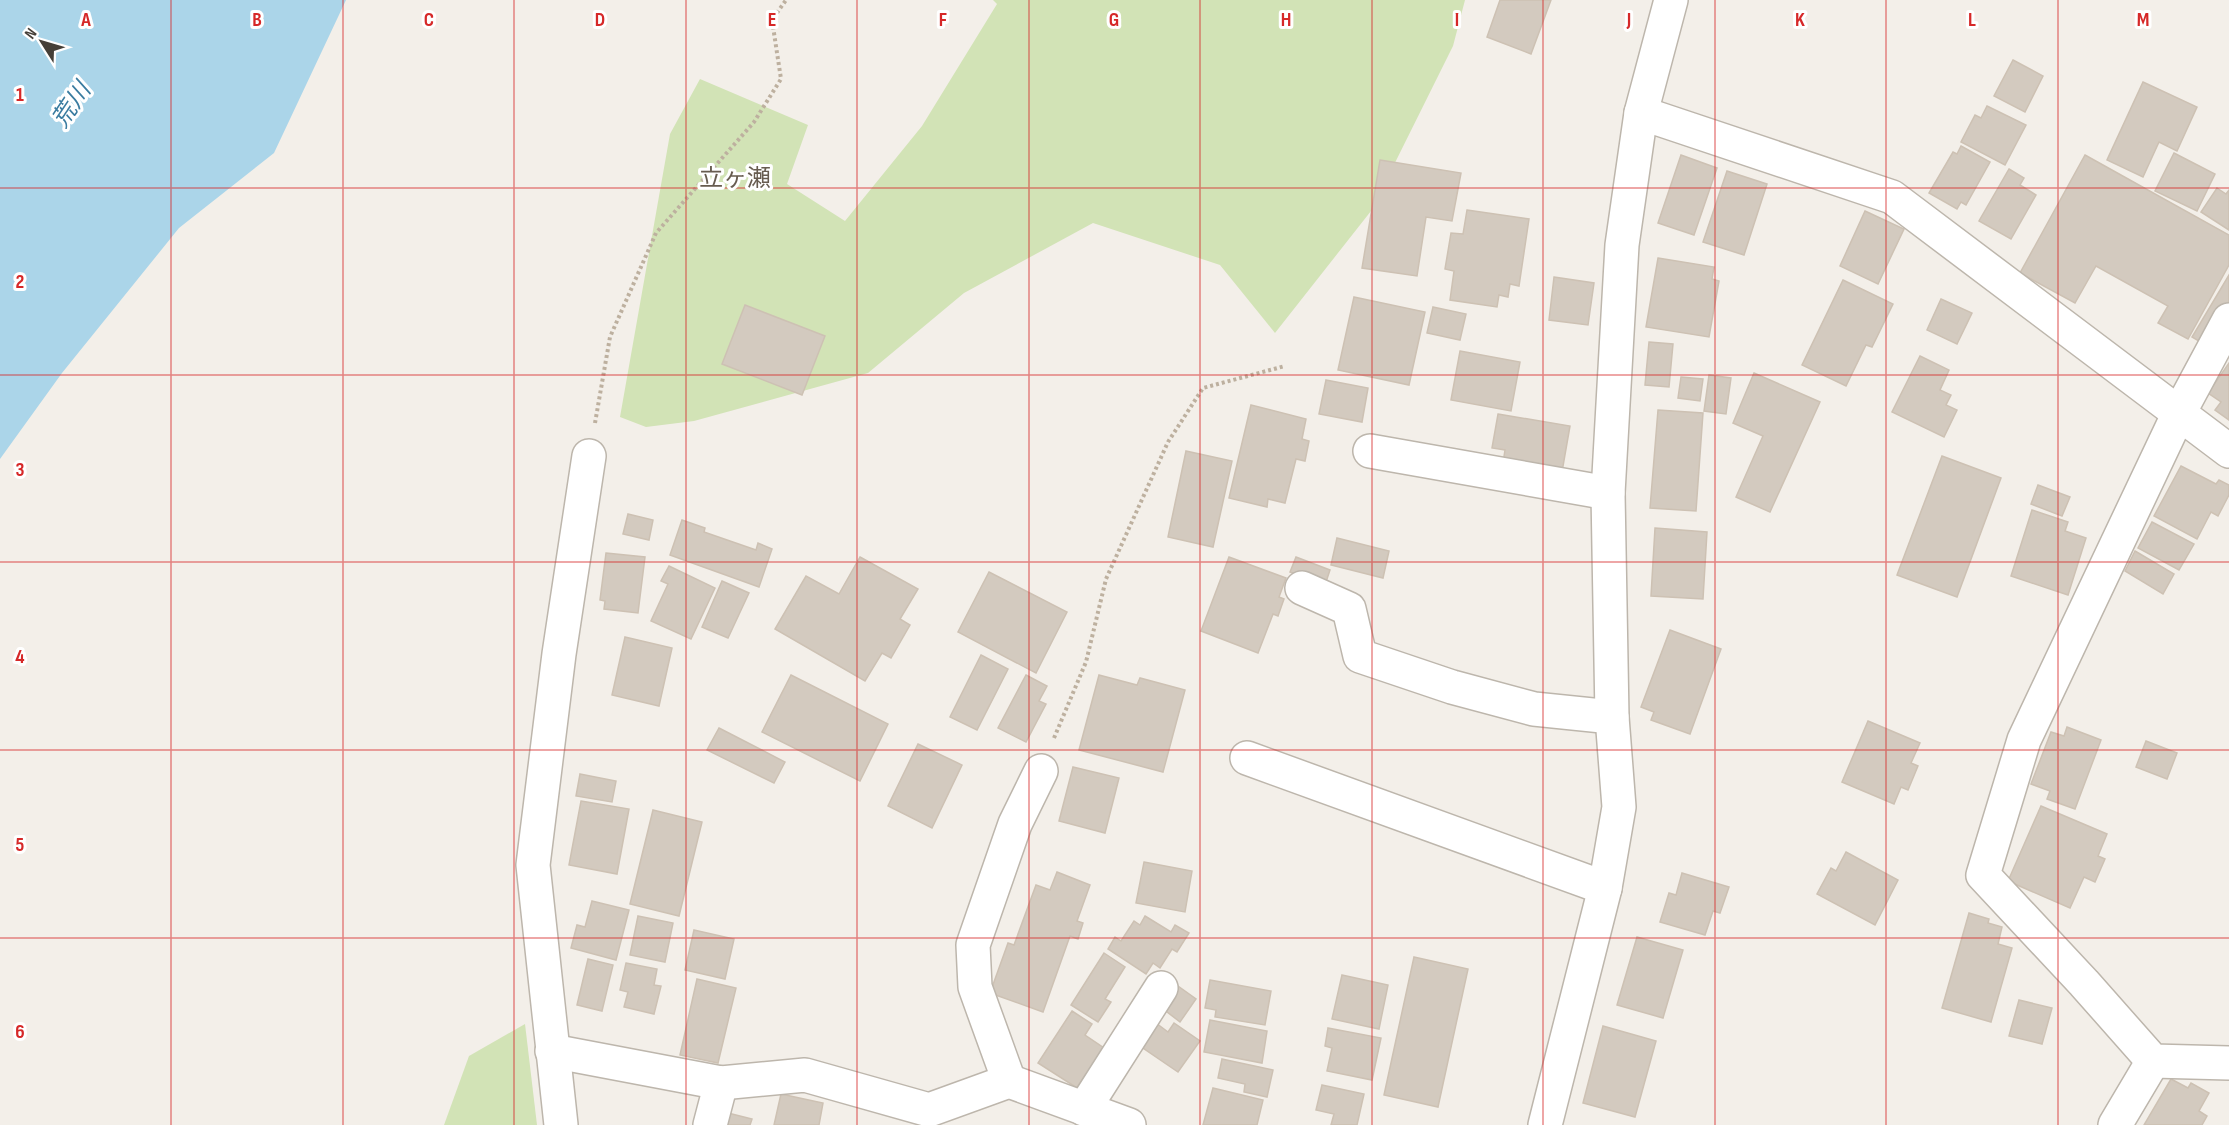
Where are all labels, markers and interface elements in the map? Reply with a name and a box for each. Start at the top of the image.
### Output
text: A [80,8,91,32]
text: B [252,8,262,32]
text: C [424,8,434,32]
text: D [595,8,605,32]
text: E [768,8,776,32]
text: F [939,8,947,32]
text: G [1109,8,1119,32]
text: H [1281,8,1291,32]
text: I [1455,8,1459,32]
text: J [1626,8,1631,32]
text: K [1795,8,1805,32]
text: L [1968,8,1976,32]
text: M [2137,8,2149,32]
north arrow [12,12,72,72]
text: N [21,25,41,43]
water label: 荒川 [46,75,99,133]
text: 1 [16,83,24,107]
district label: 立ヶ瀬 [699,164,771,193]
text: 2 [16,270,24,294]
text: 3 [16,458,25,482]
text: 4 [15,645,25,669]
text: 5 [16,833,25,857]
text: 6 [15,1020,25,1044]

